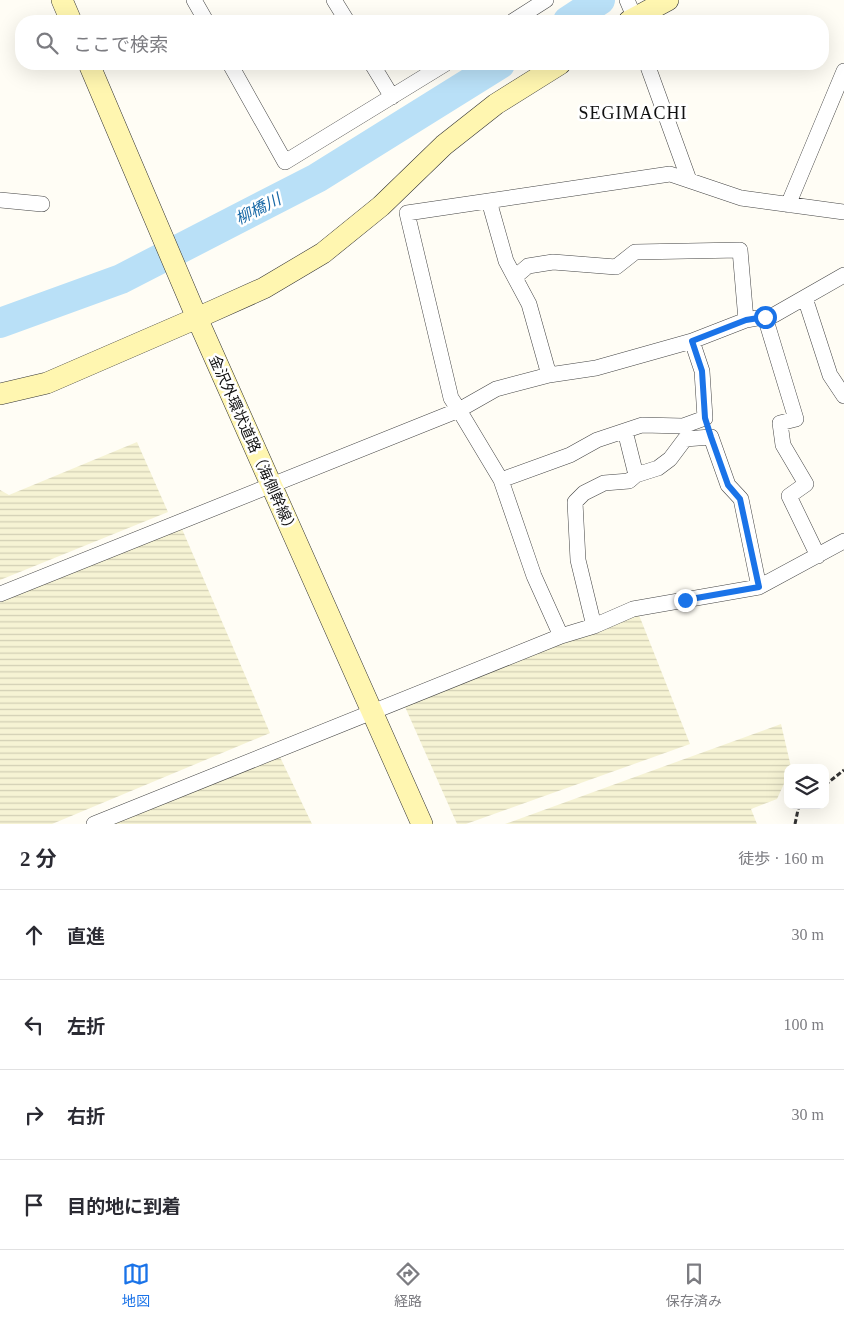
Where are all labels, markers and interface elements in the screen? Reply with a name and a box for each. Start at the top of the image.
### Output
search box [15,15,829,70]
icon: search [33,29,61,57]
text: ここで検索 [73,34,168,55]
district label: SEGIMACHI [578,103,688,123]
water label: 柳橋川 [233,190,285,227]
route start [754,306,777,329]
street label: 金沢外環状道路（海側幹線） [206,352,301,537]
route end [674,589,697,612]
map controls [784,764,829,809]
button: layers [784,764,829,809]
text: 2 分 [20,847,57,871]
text: 徒歩 · 160 m [738,850,824,867]
icon: ahead [20,921,48,949]
text: 直進 [67,926,105,947]
text: 30 m [792,926,824,943]
icon: left [20,1011,48,1039]
text: 左折 [67,1016,105,1037]
text: 100 m [784,1016,824,1033]
icon: right [20,1101,48,1129]
text: 右折 [67,1106,105,1127]
text: 30 m [792,1106,824,1123]
icon: arrive [20,1191,48,1219]
text: 目的地に到着 [67,1196,181,1217]
tab: 地図 [122,1260,150,1310]
tab: 経路 [394,1260,422,1310]
tab: 保存済み [666,1260,722,1310]

